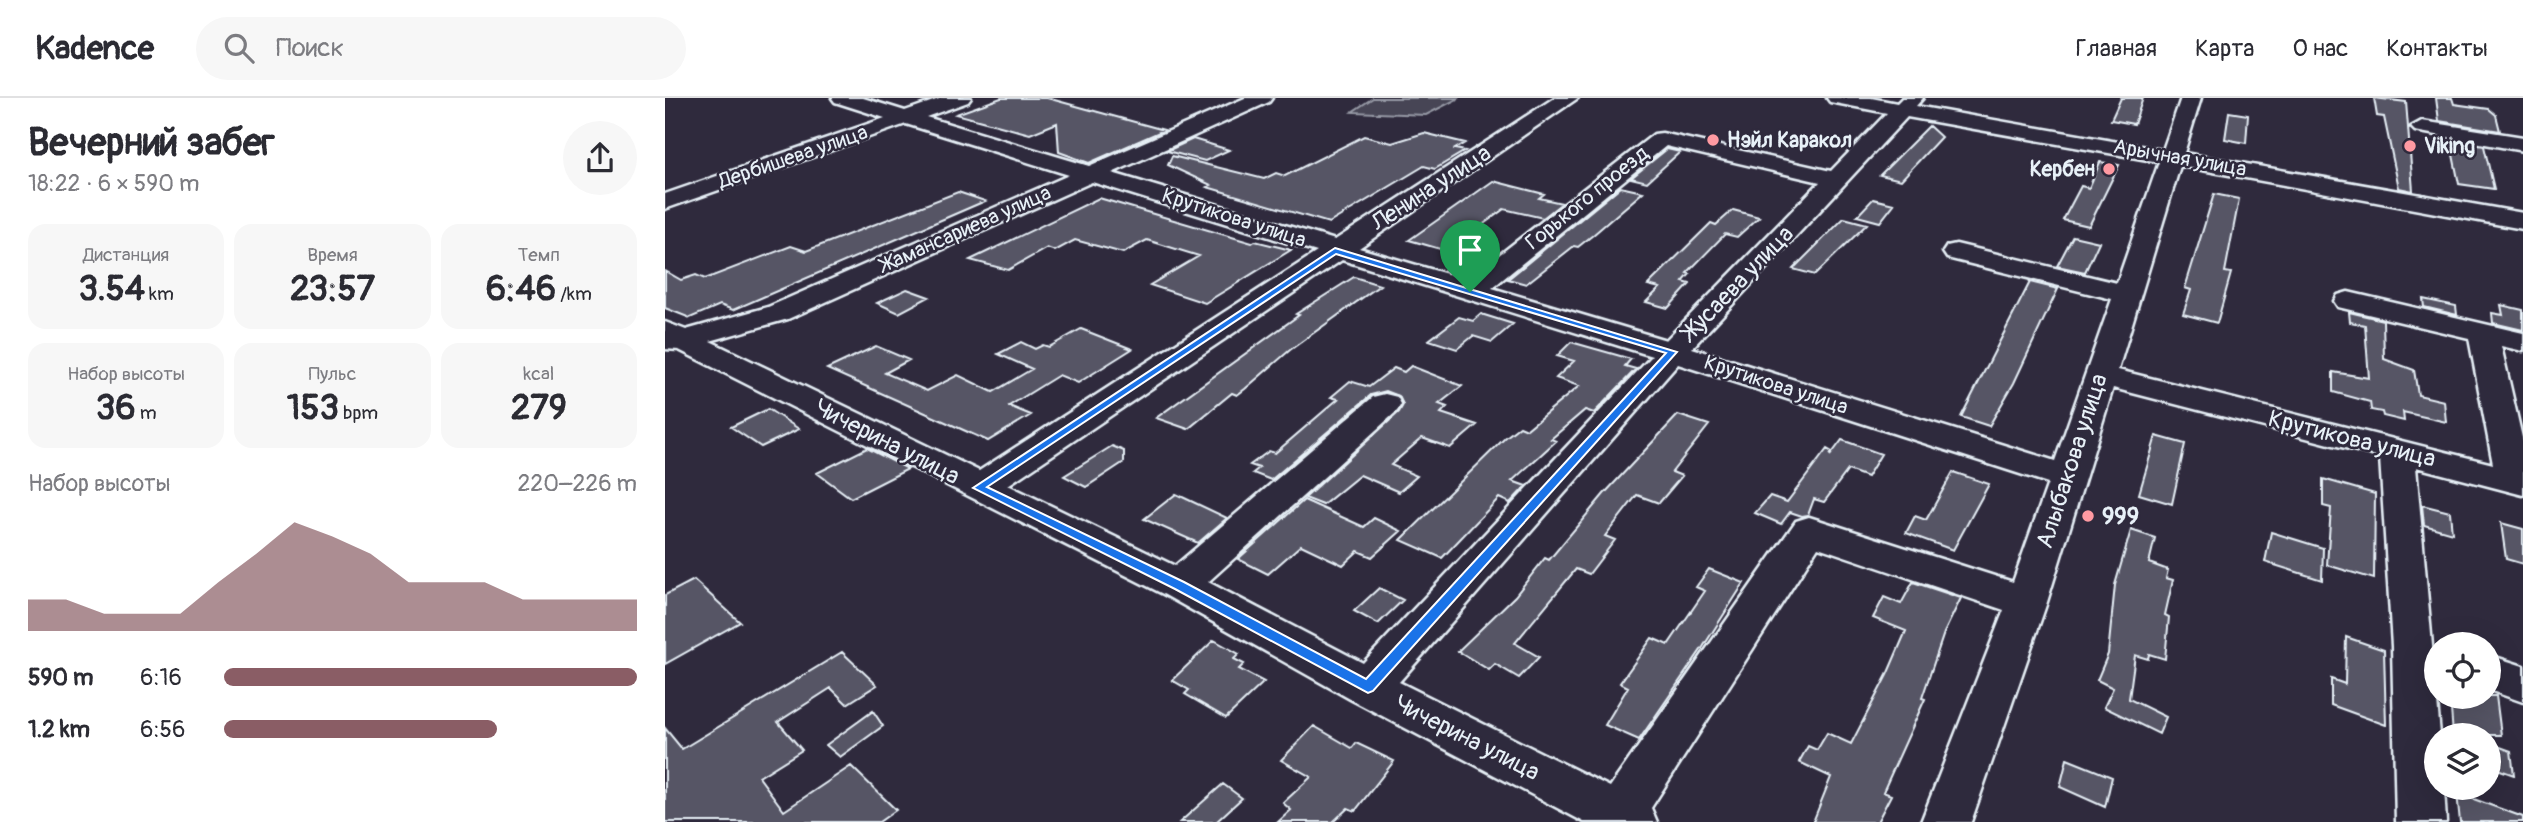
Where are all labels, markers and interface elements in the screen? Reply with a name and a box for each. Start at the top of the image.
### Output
search box [196,17,686,80]
text: Kadence [35,28,154,69]
icon: search [220,29,258,67]
text: Поиск [276,32,344,64]
text: Главная [2076,34,2157,63]
text: Карта [2195,34,2255,63]
text: О нас [2293,34,2348,63]
text: Контакты [2386,34,2488,63]
text: Вечерний забег [28,119,275,167]
street label: Дербишева улица [714,119,871,196]
button: share [563,121,637,195]
place label: Нэйл Каракол [1727,127,1852,154]
marker: Нэйл Каракол [1705,132,1721,148]
street label: Арычная улица [2111,133,2249,183]
place label: Viking [2424,133,2475,160]
marker: Viking [2402,138,2418,154]
street label: Ленина улица [1365,139,1496,238]
street label: Горького проезд [1520,140,1654,256]
place label: Кербен [2030,156,2095,183]
marker: Кербен [2101,161,2117,177]
text: 18:22 · 6 × 590 m [28,169,199,198]
street label: Жамансариева улица [874,179,1055,280]
street label: Крутикова улица [1159,182,1309,254]
pin [1440,220,1500,292]
street label: Жусаева улица [1673,220,1800,349]
icon: arrive [1451,231,1489,269]
text: Дистанция [83,243,169,267]
text: Время [307,243,358,267]
text: Темп [518,243,560,267]
text: 3.54 [78,267,145,311]
text: 23:57 [290,267,375,311]
text: 6:46 [486,267,556,311]
text: km [145,282,174,306]
text: /km [556,282,592,306]
street label: Крутикова улица [1701,349,1851,421]
text: Набор высоты [67,362,185,386]
text: Пульс [309,362,356,386]
text: kcal [523,362,554,386]
street label: Алыбакова улица [2030,370,2114,552]
text: 36 [96,386,136,430]
text: 153 [287,386,339,430]
text: 279 [511,386,567,430]
street label: Чичерина улица [810,393,964,491]
text: m [136,401,157,425]
text: bpm [339,401,378,425]
street label: Крутикова улица [2265,404,2439,474]
text: Набор высоты [28,469,170,498]
text: 220–226 m [518,469,637,498]
place label: 999 [2102,502,2139,531]
marker: 999 [2080,508,2096,524]
map controls [2424,632,2501,800]
button: locate [2424,632,2501,709]
text: 590 m [28,663,93,692]
text: 6:16 [140,663,182,692]
street label: Чичерина улица [1390,689,1544,787]
text: 1.2 km [28,715,90,744]
text: 6:56 [140,715,185,744]
button: layers [2424,723,2501,800]

